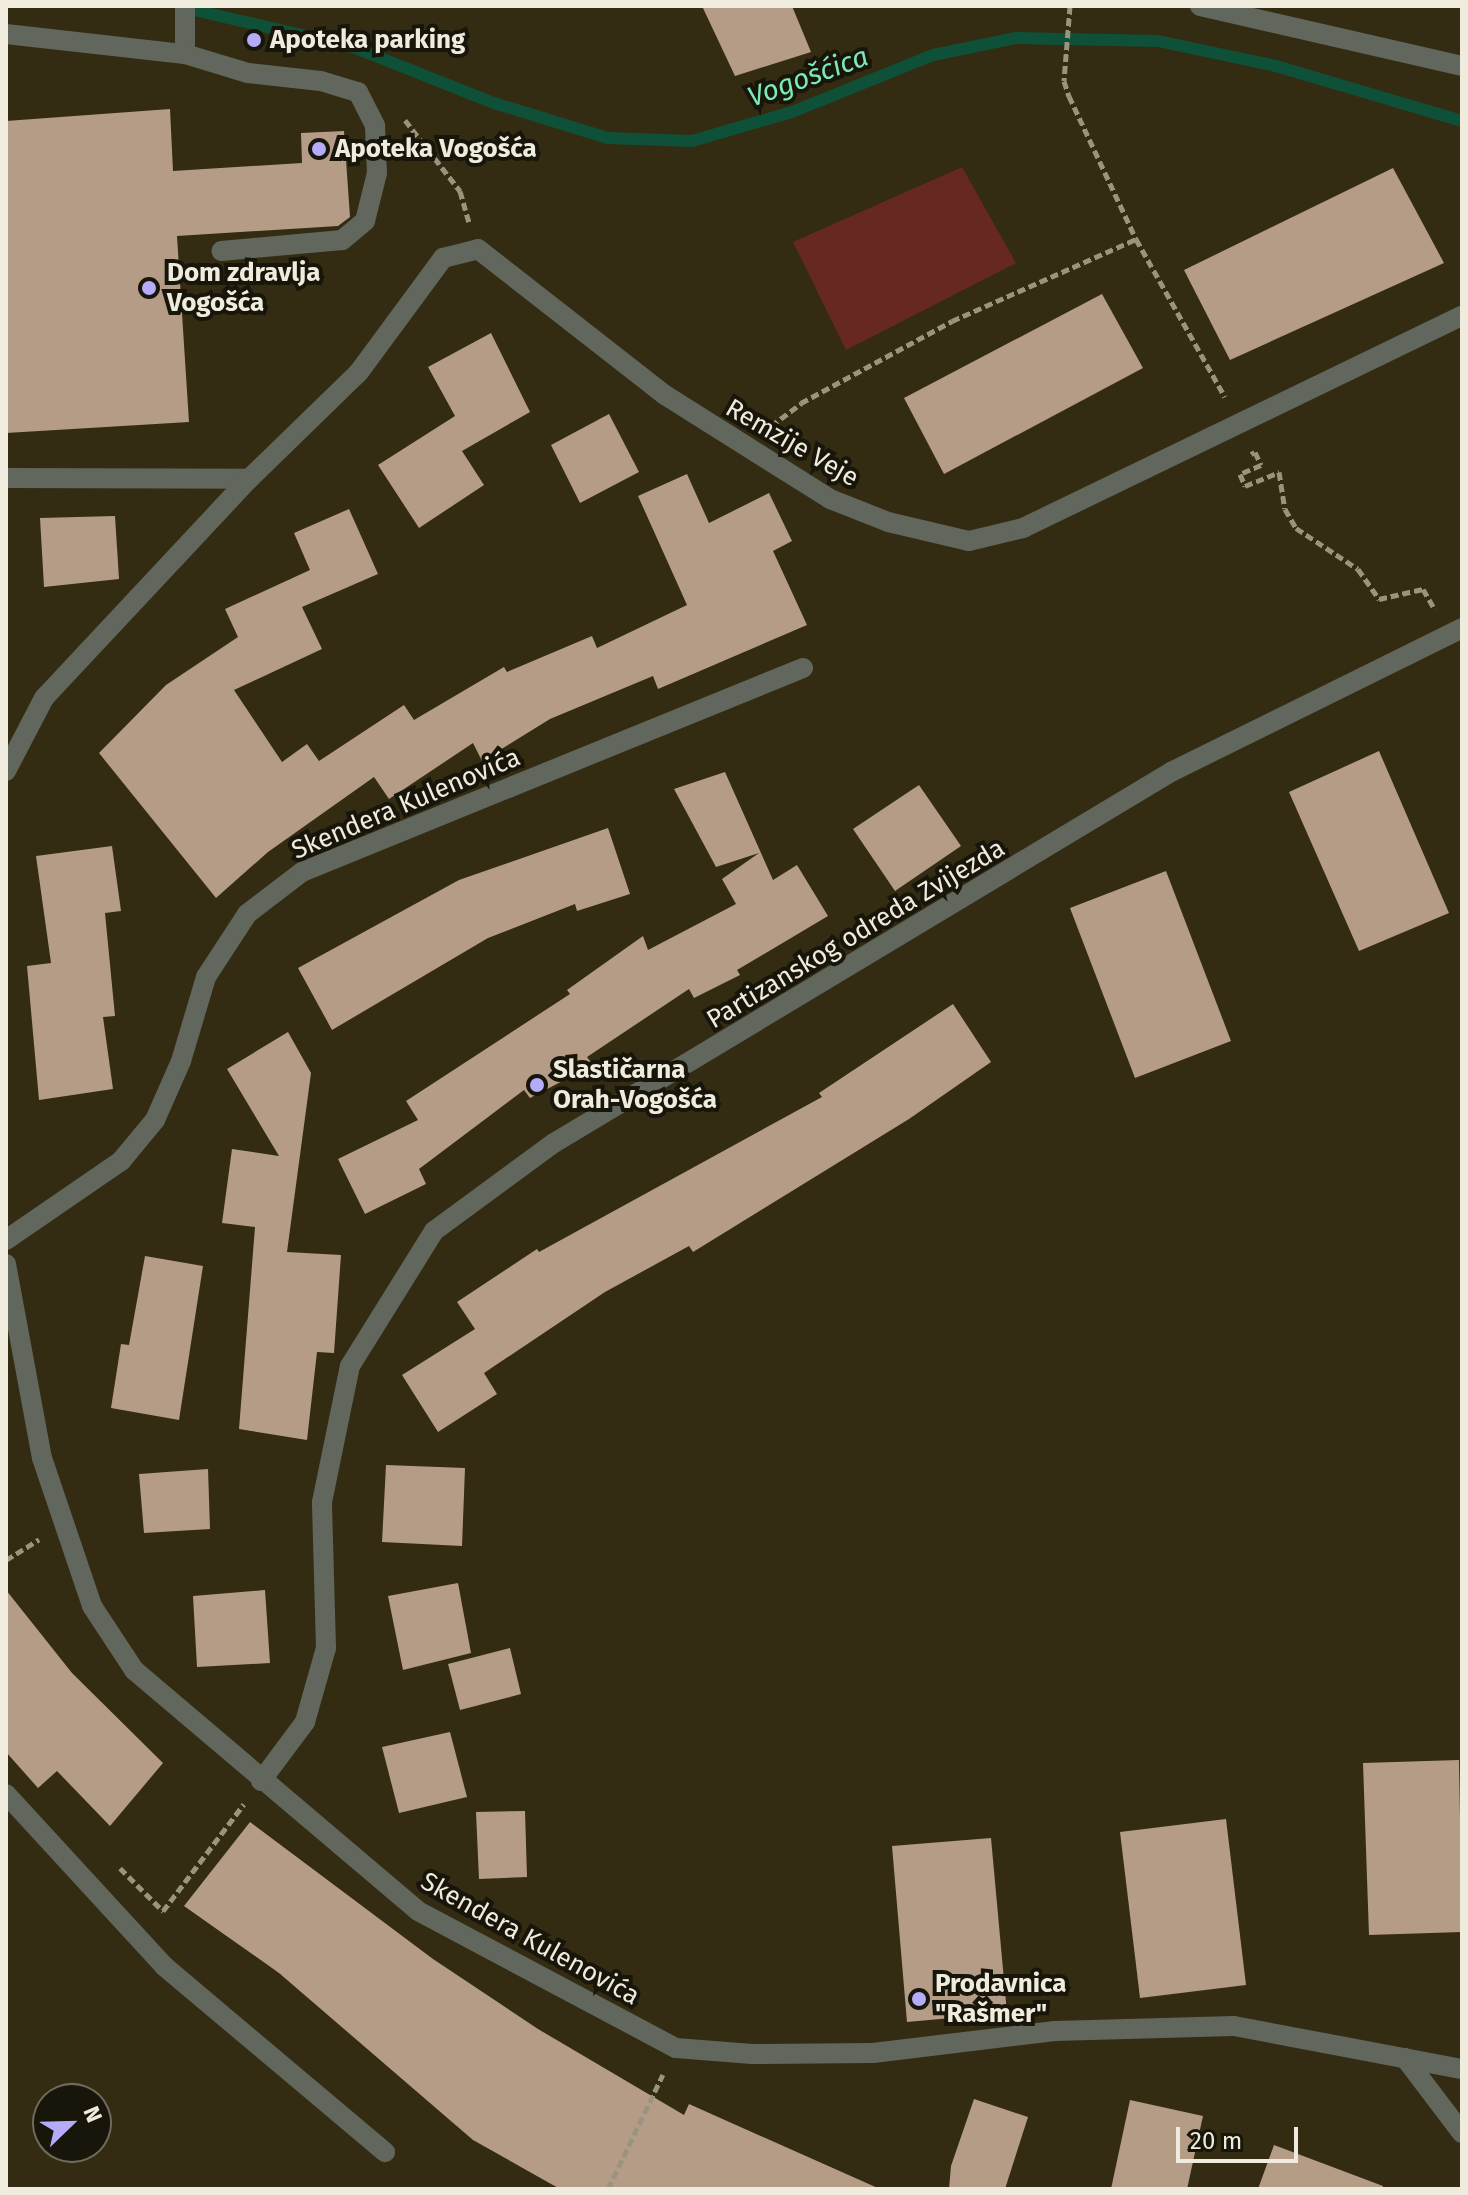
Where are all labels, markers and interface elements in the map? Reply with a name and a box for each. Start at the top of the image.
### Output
place label: Apoteka parking [270,24,465,56]
marker: Apoteka parking [245,31,263,49]
water label: Vogošćica [743,40,873,114]
place label: Apoteka Vogošća [335,133,537,165]
marker: Apoteka Vogošća [310,140,328,158]
place label: Dom zdravlja Vogošća [167,257,321,318]
marker: Dom zdravlja Vogošća [138,277,160,299]
street label: Remzije Veje [720,392,864,494]
street label: Skendera Kulenovića [287,742,525,866]
street label: Partizanskog odreda Zvijezda [701,833,1011,1035]
place label: Slastičarna Orah-Vogošća [553,1054,717,1116]
marker: Slastičarna Orah-Vogošća [528,1076,546,1094]
street label: Skendera Kulenovića [415,1866,645,2012]
place label: Prodavnica "Rašmer" [935,1968,1066,2030]
marker: Prodavnica "Rašmer" [910,1990,928,2008]
north arrow [32,2083,112,2163]
text: N [77,2102,108,2126]
scale bar [1180,2111,1302,2161]
text: 20 m [1190,2127,1242,2155]

